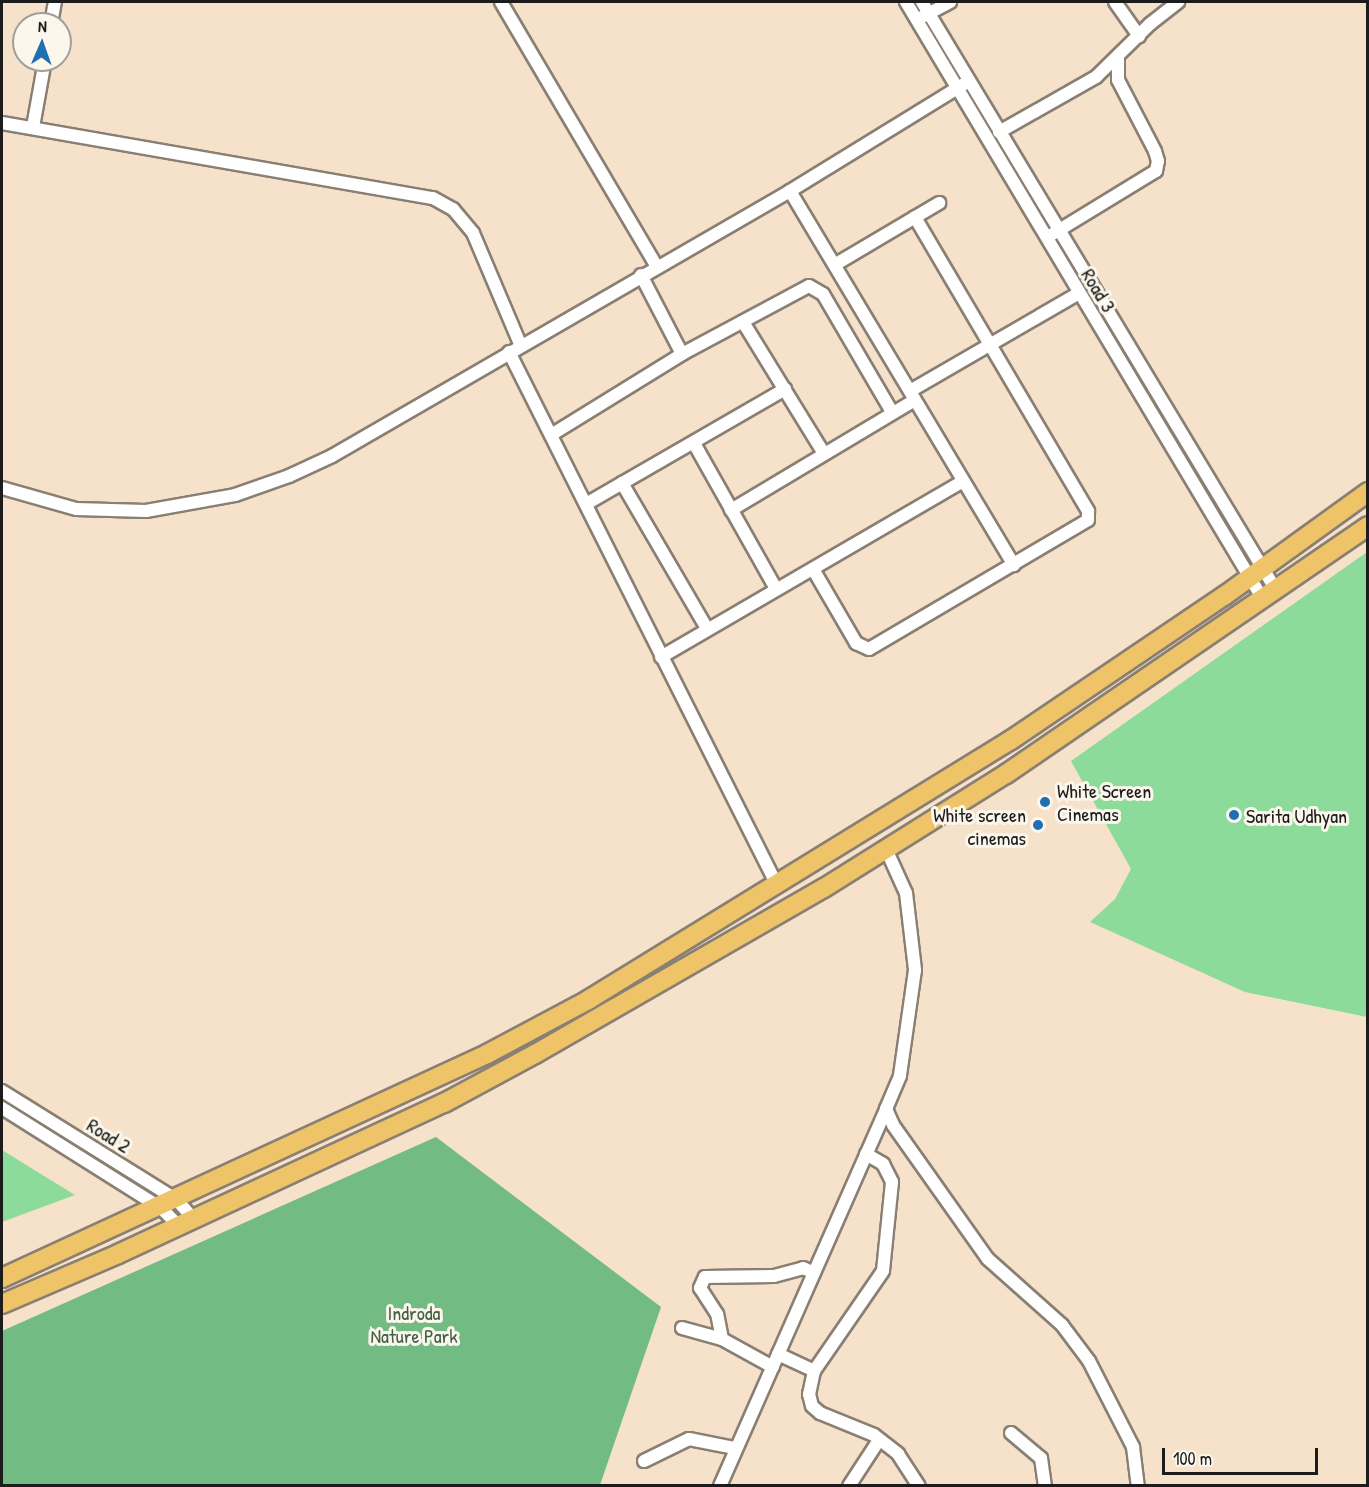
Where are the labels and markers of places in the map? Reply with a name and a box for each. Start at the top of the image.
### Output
place label: White Screen Cinemas [1057,778,1151,825]
marker: White Screen Cinemas [1038,795,1052,809]
place label: White screen cinemas [933,802,1026,849]
place label: Sarita Udhyan [1246,803,1347,827]
marker: Sarita Udhyan [1227,808,1241,822]
marker: White screen cinemas [1031,818,1045,832]

